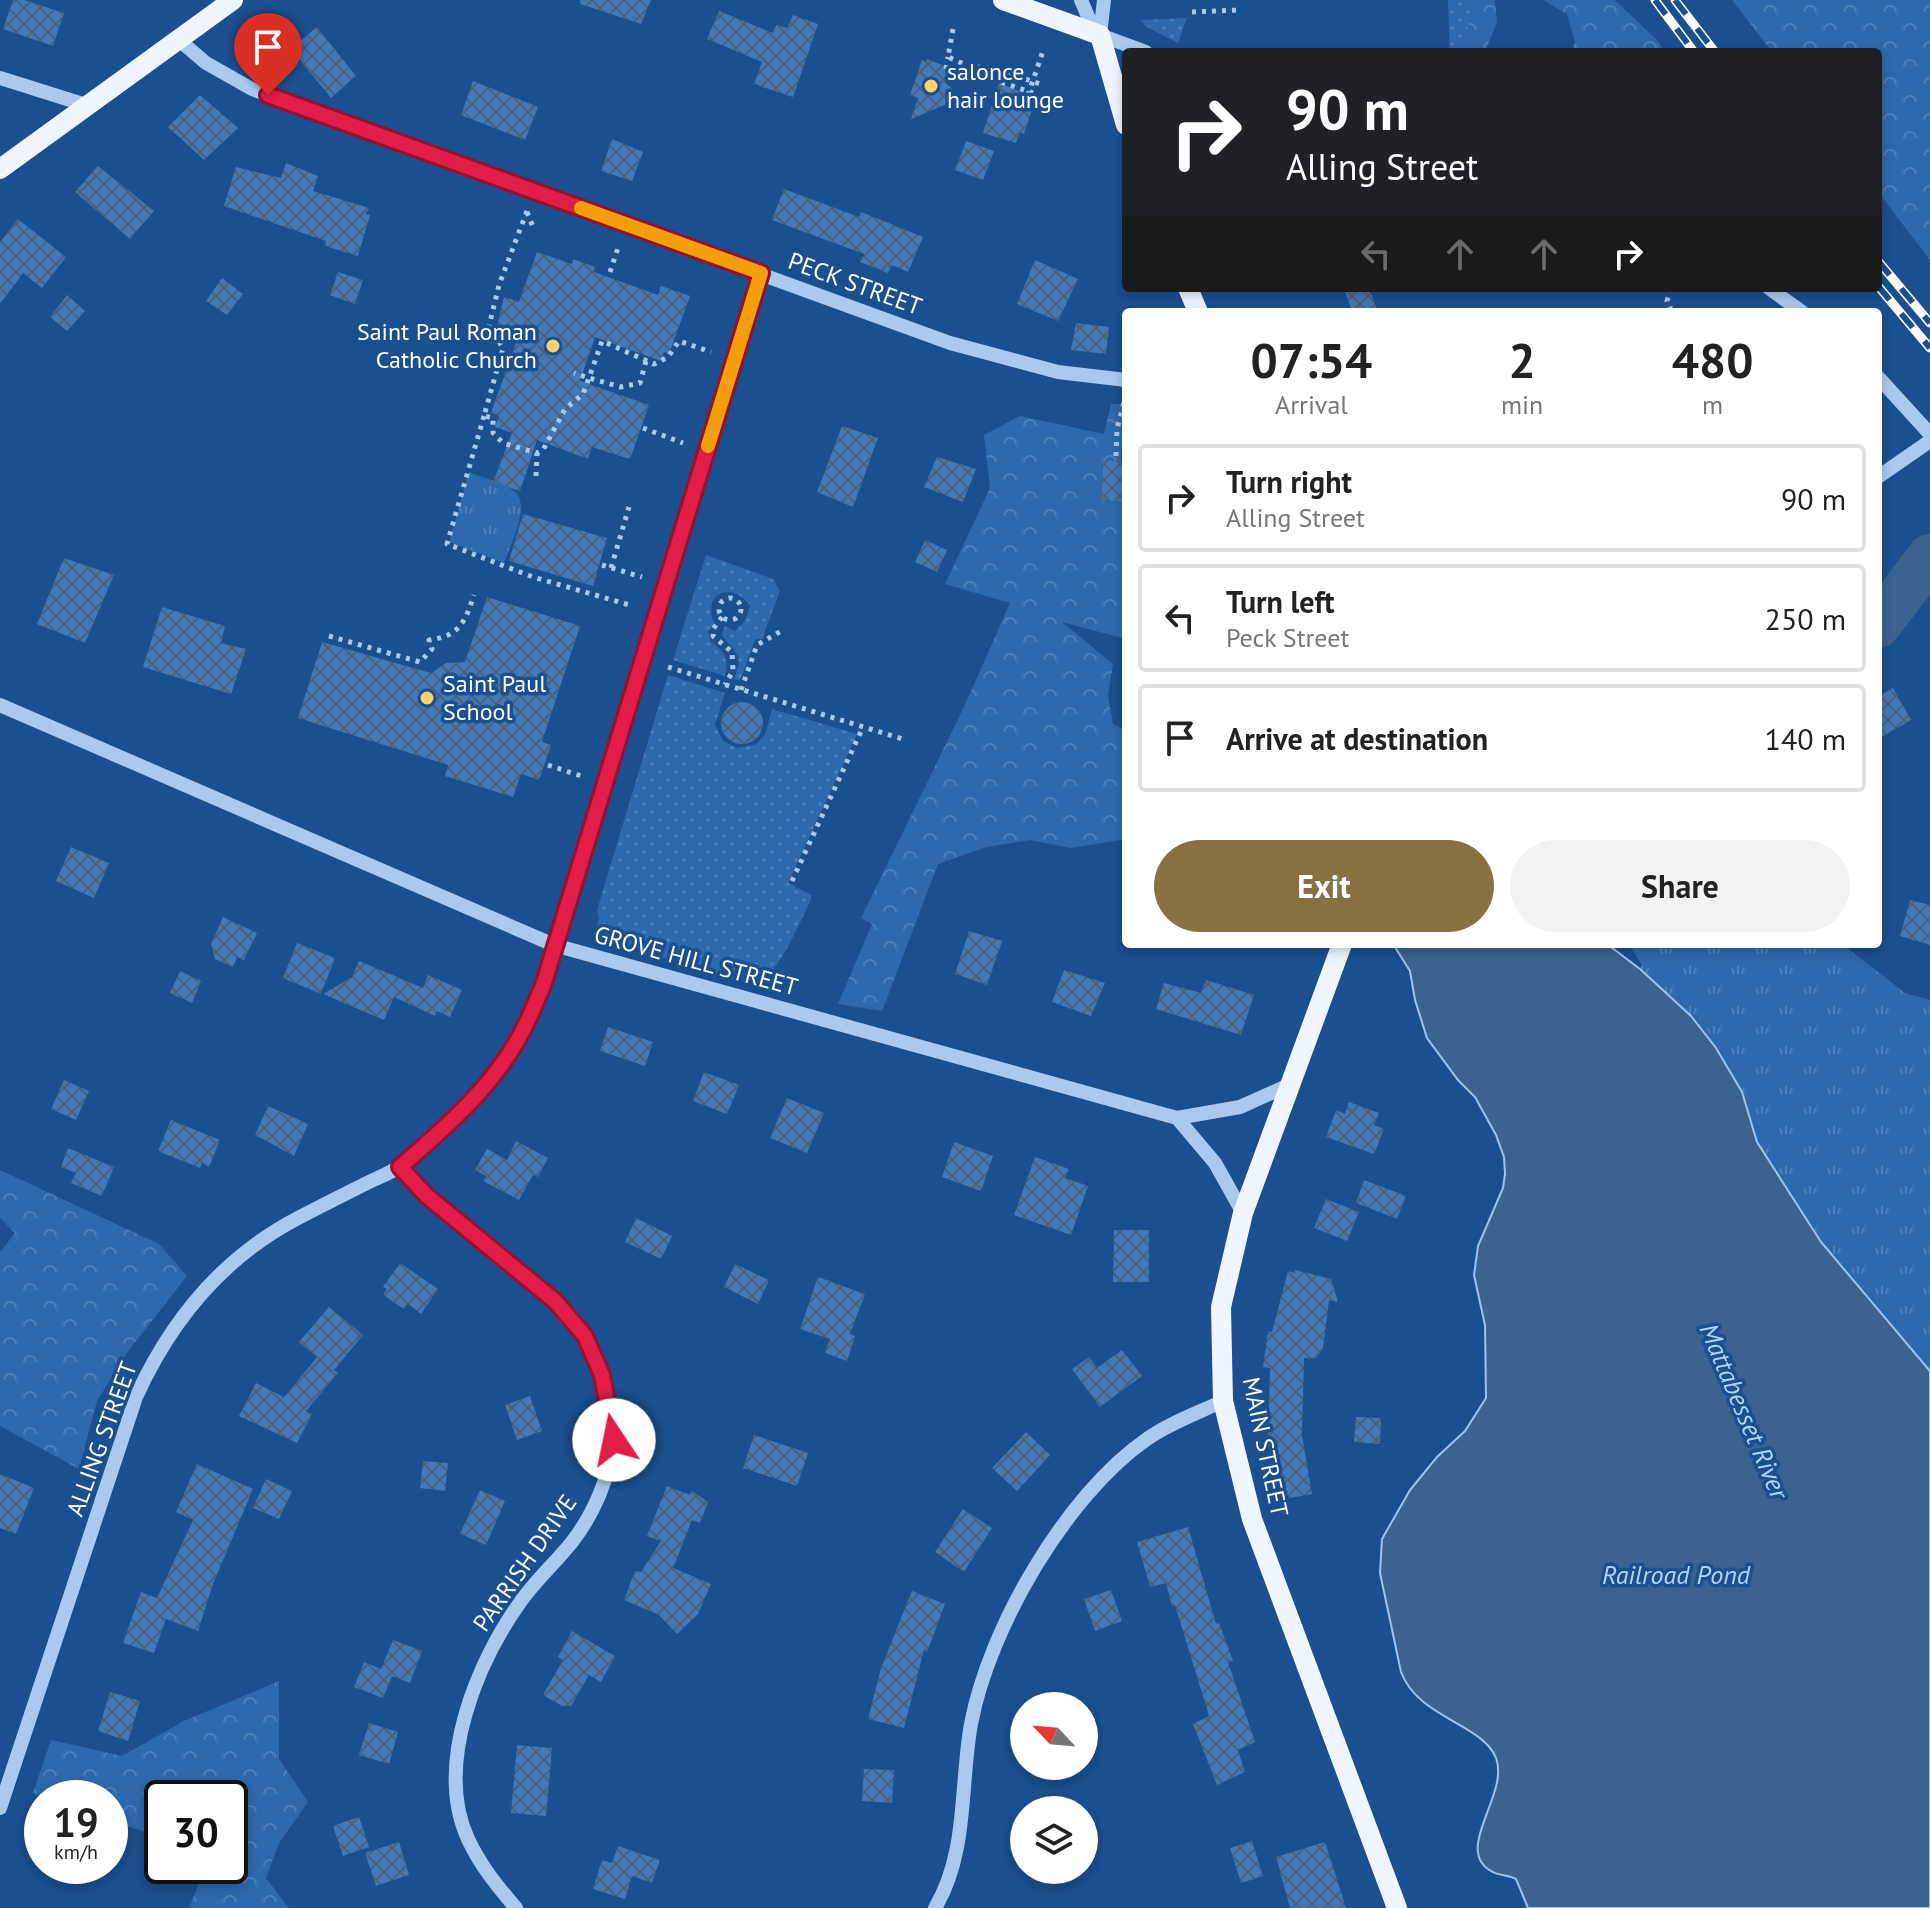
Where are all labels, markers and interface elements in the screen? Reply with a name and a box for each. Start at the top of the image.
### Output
pin [234,13,302,95]
icon: arrive [246,25,290,69]
place label: salonce hair lounge [947,56,1064,115]
text: 90 m [1286,73,1409,145]
marker: salonce hair lounge [922,77,940,95]
icon: right [1154,80,1258,184]
text: Alling Street [1286,143,1478,190]
icon: left [1354,232,1398,276]
icon: ahead [1438,232,1482,276]
icon: ahead [1522,232,1566,276]
icon: right [1606,232,1650,276]
street label: PECK STREET [784,245,926,322]
place label: Saint Paul Roman Catholic Church [357,316,537,375]
text: 07:54 [1251,329,1372,391]
text: 2 [1508,329,1536,391]
text: 480 [1672,329,1753,391]
marker: Saint Paul Roman Catholic Church [544,337,562,355]
text: Arrival [1275,388,1348,421]
text: min [1501,388,1543,421]
text: m [1702,388,1723,421]
text: Turn right [1226,462,1352,501]
icon: right [1158,476,1202,520]
text: 90 m [1781,479,1846,518]
text: Alling Street [1226,501,1365,534]
text: Turn left [1226,582,1334,621]
icon: left [1158,596,1202,640]
text: 250 m [1765,599,1846,638]
text: Peck Street [1226,621,1349,654]
place label: Saint Paul School [443,668,546,727]
marker: Saint Paul School [418,689,436,707]
icon: arrive [1158,716,1202,760]
text: Arrive at destination [1226,719,1488,758]
text: 140 m [1765,719,1846,758]
button: Exit [1154,840,1494,932]
button: Share [1510,840,1850,932]
street label: GROVE HILL STREET [591,918,801,1003]
water label: Mattabesset River [1693,1318,1797,1505]
street label: ALLING STREET [59,1357,144,1520]
street label: MAIN STREET [1236,1374,1295,1520]
position arrow [572,1398,656,1482]
street label: PARRISH DRIVE [466,1488,583,1637]
water label: Railroad Pond [1602,1558,1751,1591]
north arrow [1010,1692,1098,1780]
map controls [1010,1692,1098,1884]
speed limit sign: 30 [144,1780,248,1884]
text: 19 [53,1796,99,1848]
button: layers [1010,1796,1098,1884]
text: km/h [54,1839,98,1865]

